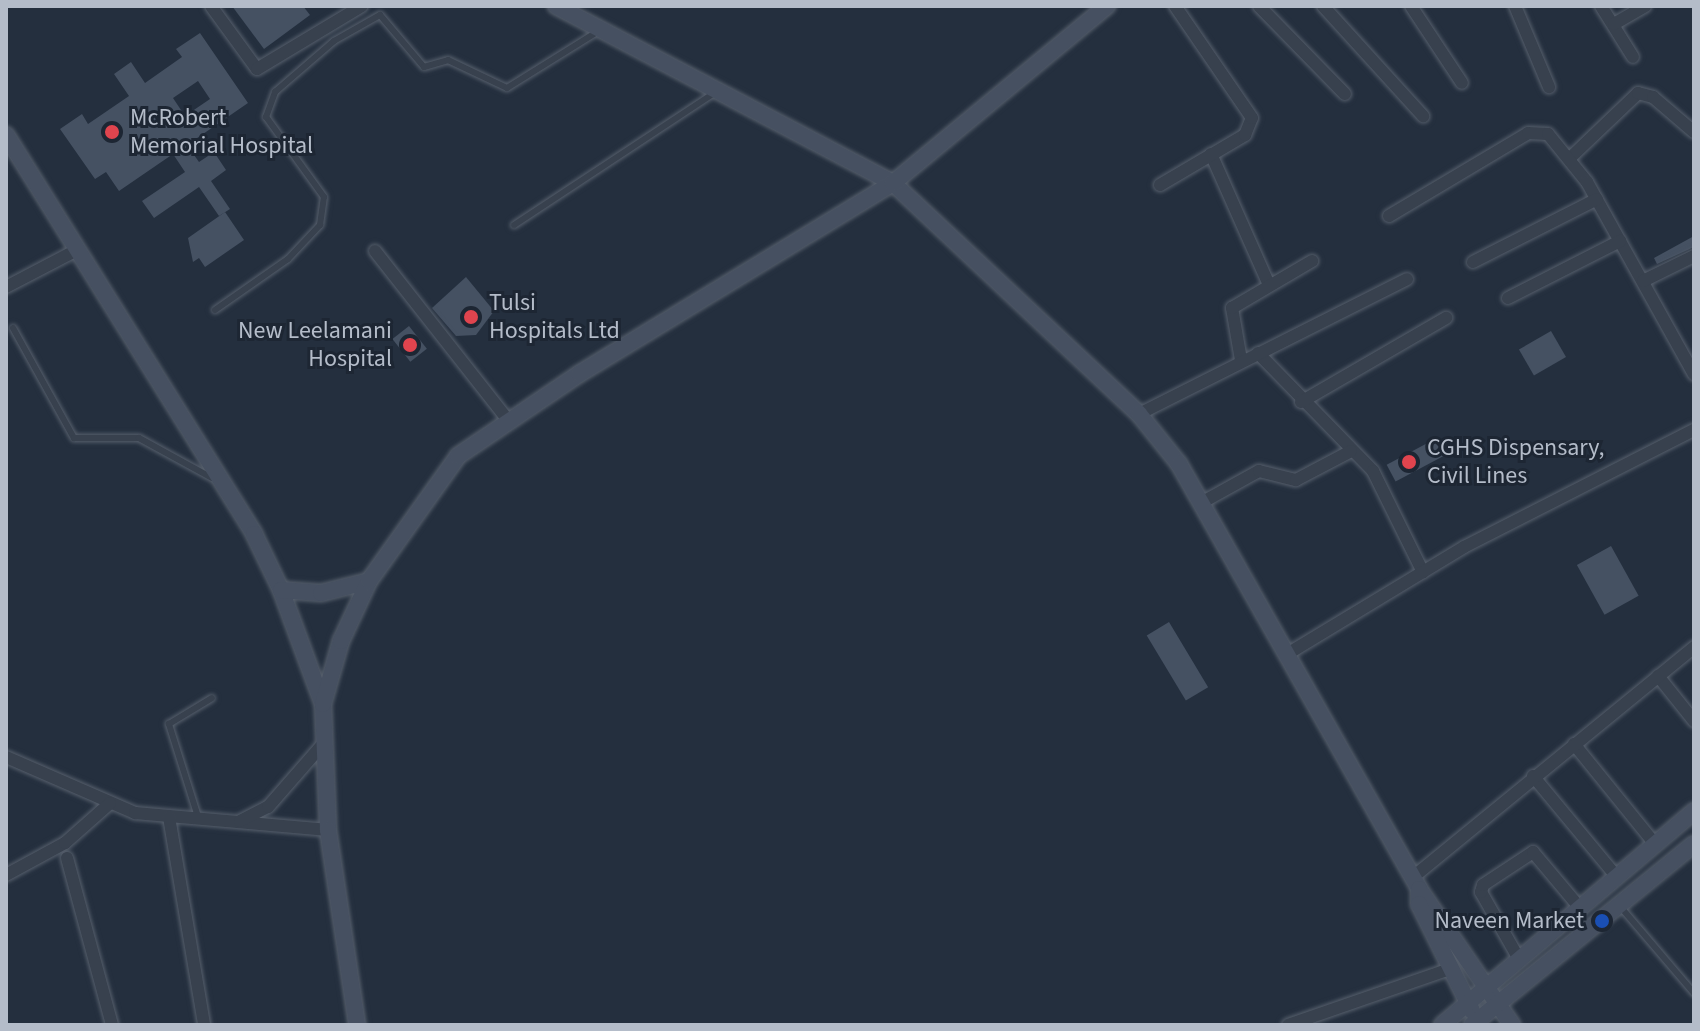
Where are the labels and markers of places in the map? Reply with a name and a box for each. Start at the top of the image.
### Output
place label: McRobert Memorial Hospital [130,104,313,160]
marker: McRobert Memorial Hospital [101,121,123,143]
place label: Tulsi Hospitals Ltd [489,289,620,345]
marker: Tulsi Hospitals Ltd [460,306,482,328]
place label: New Leelamani Hospital [238,317,392,373]
marker: New Leelamani Hospital [399,334,421,356]
place label: CGHS Dispensary, Civil Lines [1427,434,1605,490]
marker: CGHS Dispensary, Civil Lines [1398,451,1420,473]
place label: Naveen Market [1434,907,1584,935]
marker: Naveen Market [1591,910,1613,932]

